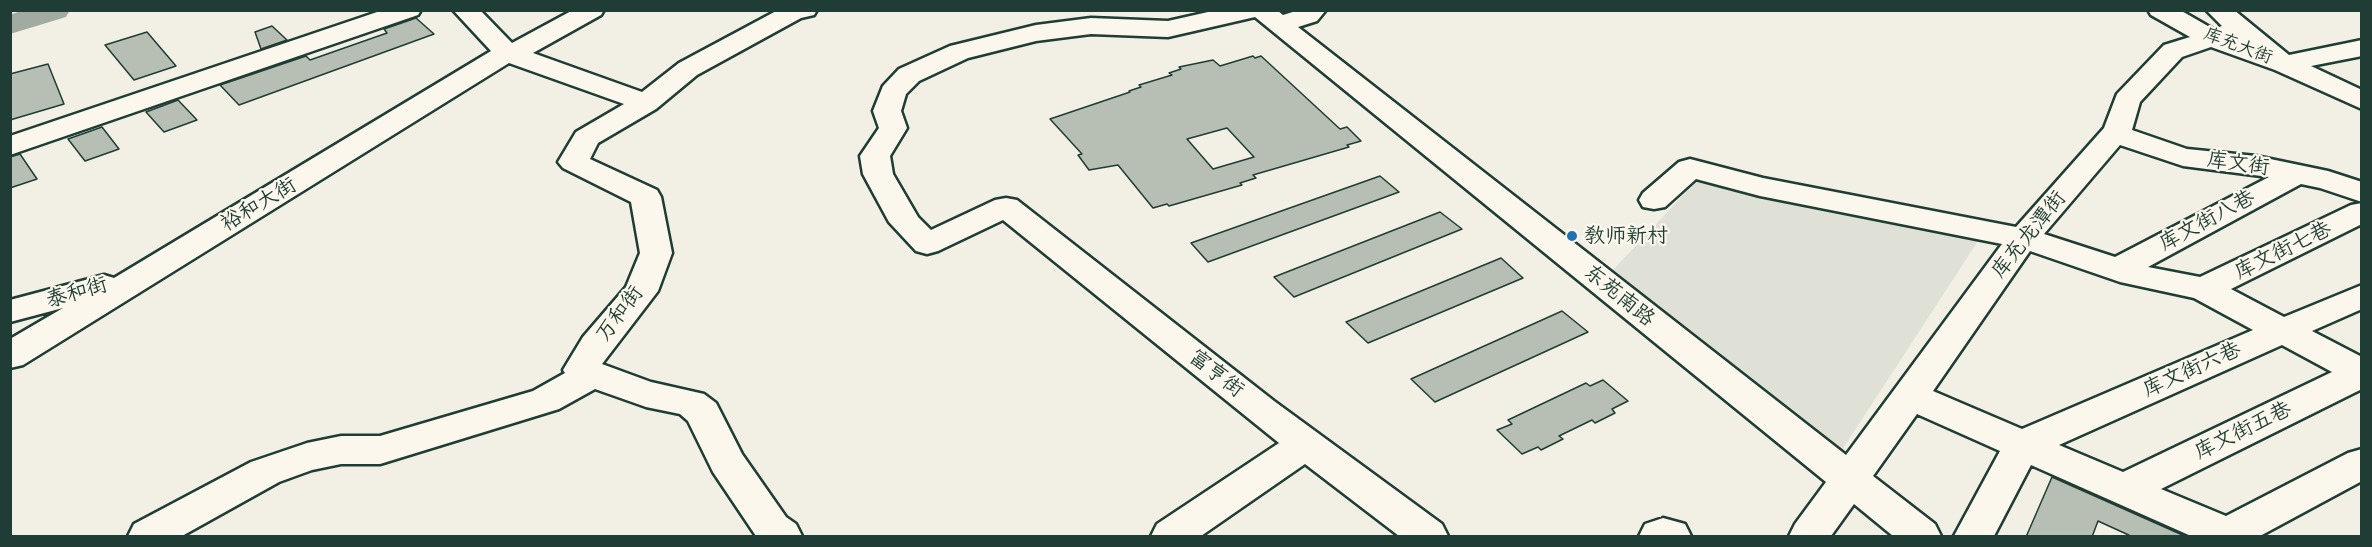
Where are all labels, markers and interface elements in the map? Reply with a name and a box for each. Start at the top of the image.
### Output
street label: 库充大街 [2201,23,2275,69]
street label: 库文街 [2205,147,2271,181]
street label: 裕和大街 [217,173,301,237]
street label: 库文街八巷 [2155,185,2259,257]
street label: 库充龙潭街 [1986,186,2072,284]
street label: 库文街七巷 [2230,217,2336,285]
place label: 教师新村 [1584,223,1668,249]
marker: 教师新村 [1565,229,1579,243]
street label: 东苑南路 [1578,260,1660,332]
street label: 泰和街 [43,272,111,314]
street label: 万和街 [591,281,649,347]
street label: 库文街六巷 [2139,337,2245,403]
street label: 富亨街 [1183,345,1249,403]
street label: 库文街五巷 [2190,397,2296,465]

